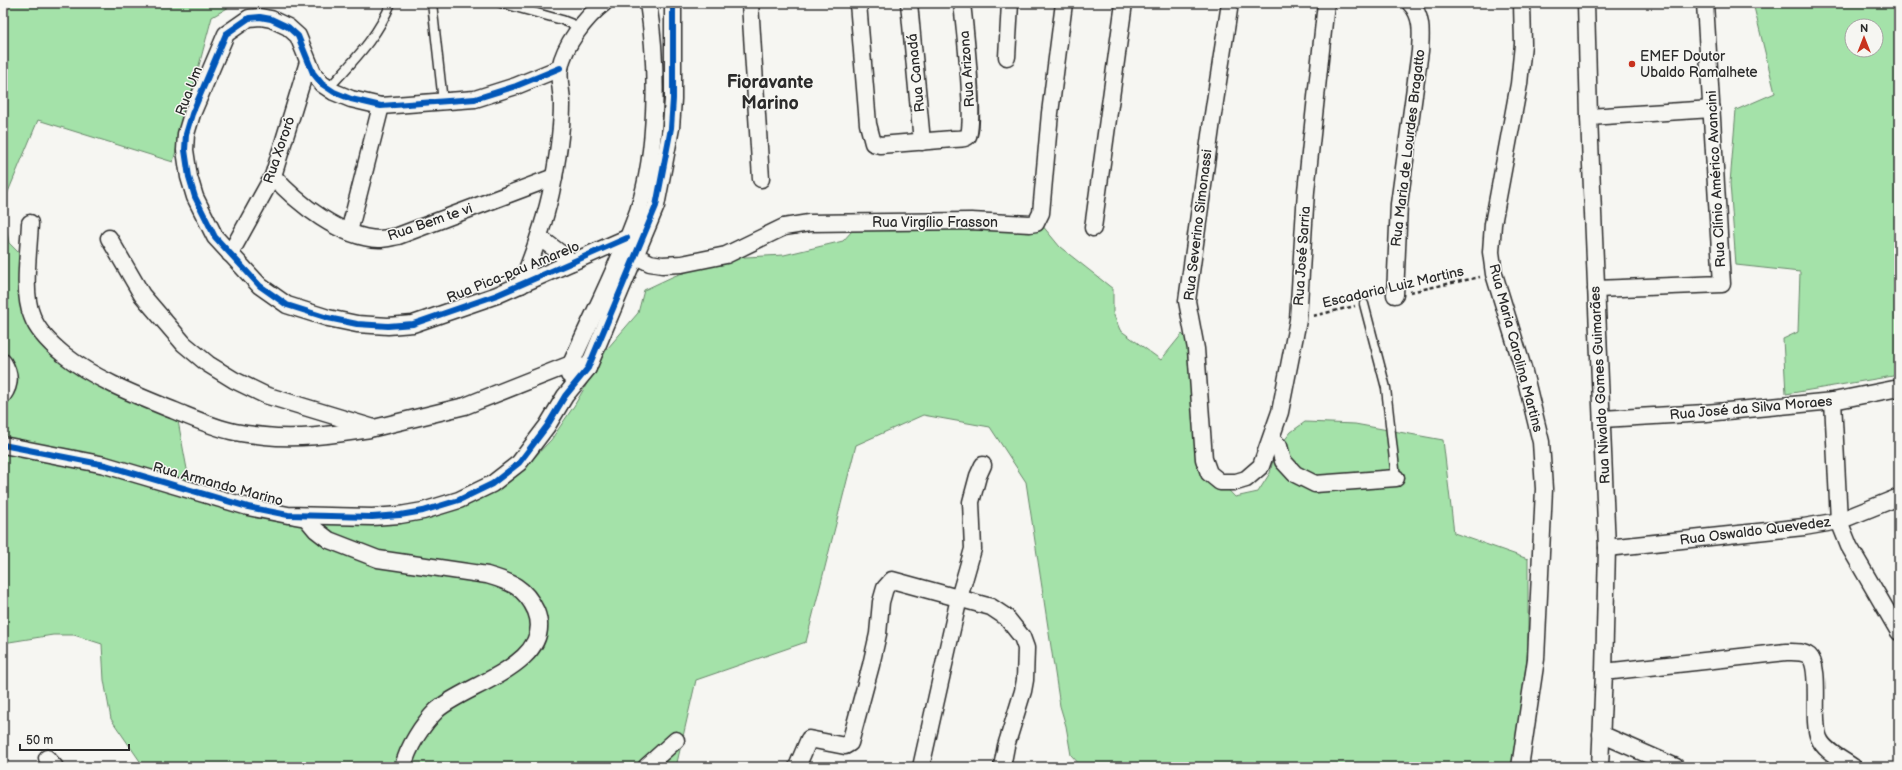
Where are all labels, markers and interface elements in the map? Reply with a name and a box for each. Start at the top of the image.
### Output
north arrow [1844,18,1884,58]
text: N [1860,22,1868,35]
street label: Rua Arizona [956,30,978,108]
street label: Rua Canadá [903,33,929,113]
street label: Rua Maria de Lourdes Bragatto [1387,48,1429,248]
place label: EMEF Doutor Ubaldo Ramalhete [1640,48,1758,81]
marker: EMEF Doutor Ubaldo Ramalhete [1627,59,1637,69]
street label: Rua Um [172,64,206,118]
district label: Fioravante Marino [727,72,813,114]
street label: Rua Clínio Américo Avancini [1703,90,1729,268]
street label: Rua Xororó [260,114,298,186]
street label: Rua Severino Simonassi [1180,148,1216,302]
street label: Rua Bem te vi [385,200,475,244]
street label: Rua José Sarria [1290,205,1314,307]
street label: Rua Virgílio Frasson [872,214,998,231]
street label: Rua Pica-pau Amarelo [444,238,582,306]
street label: Escadaria Luiz Martins [1321,262,1465,312]
street label: Rua Maria Carolina Martins [1485,262,1547,434]
street label: Rua Nivaldo Gomes Guimarães [1586,286,1614,484]
street label: Rua José da Silva Moraes [1669,392,1833,424]
street label: Rua Armando Marino [151,458,285,510]
street label: Rua Oswaldo Quevedez [1679,513,1832,549]
scale bar [20,726,129,752]
text: 50 m [26,733,53,748]

